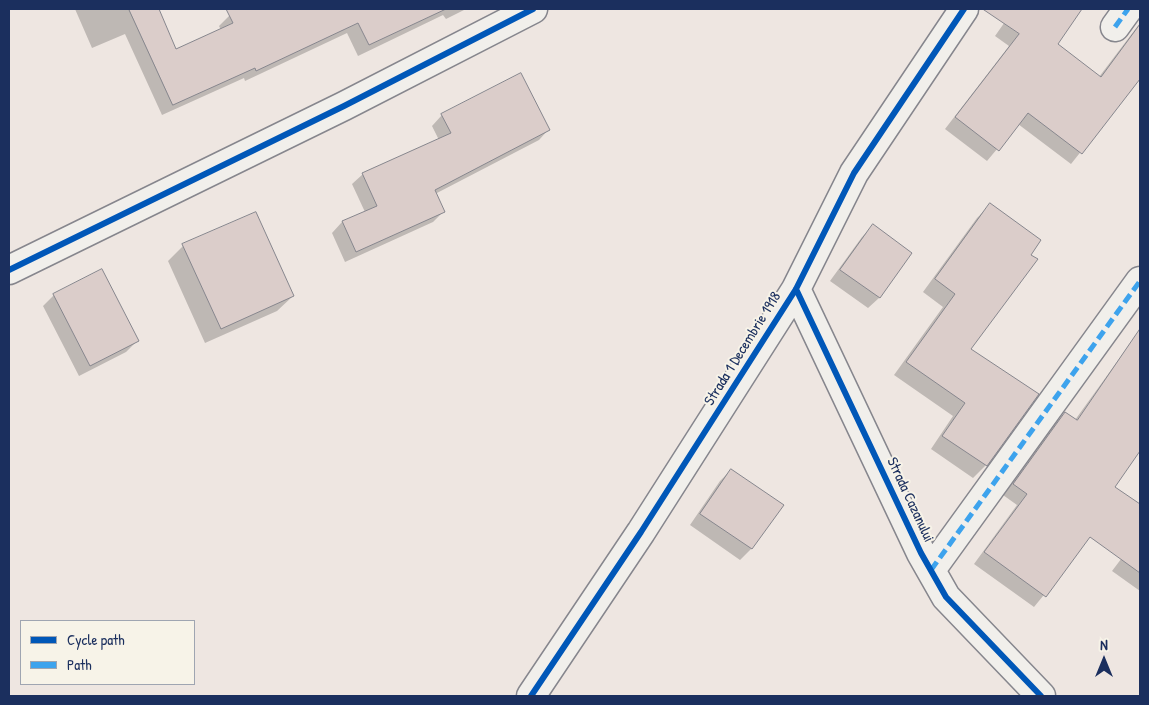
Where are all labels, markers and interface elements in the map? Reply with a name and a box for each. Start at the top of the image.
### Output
street label: Strada 1 Decembrie 1918 [701,289,785,409]
street label: Strada Cazanului [883,455,937,545]
legend [20,620,195,685]
text: Cycle path [67,629,125,650]
north arrow [1079,635,1129,685]
text: N [1100,635,1108,654]
text: Path [67,654,92,675]

